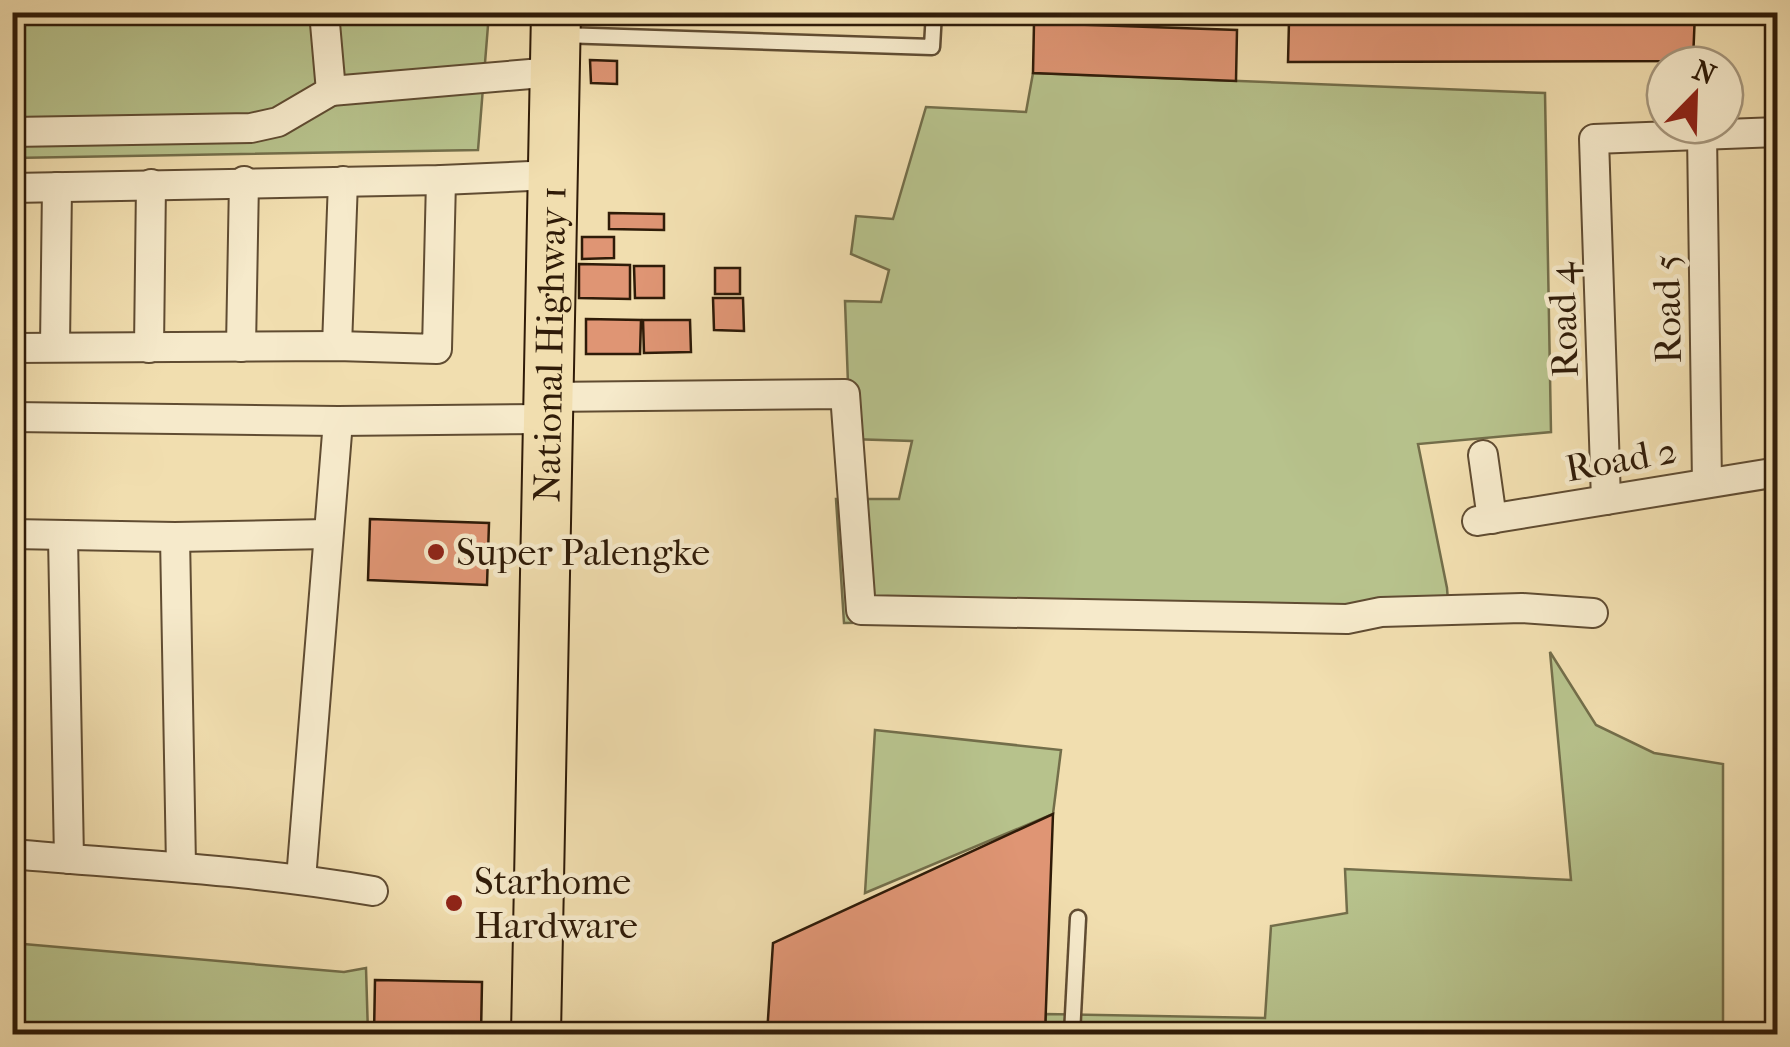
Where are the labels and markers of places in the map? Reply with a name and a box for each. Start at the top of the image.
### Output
place label: Super Palengke [456,530,710,575]
marker: Super Palengke [425,541,447,563]
place label: Starhome Hardware [474,859,638,948]
marker: Starhome Hardware [443,892,465,914]

